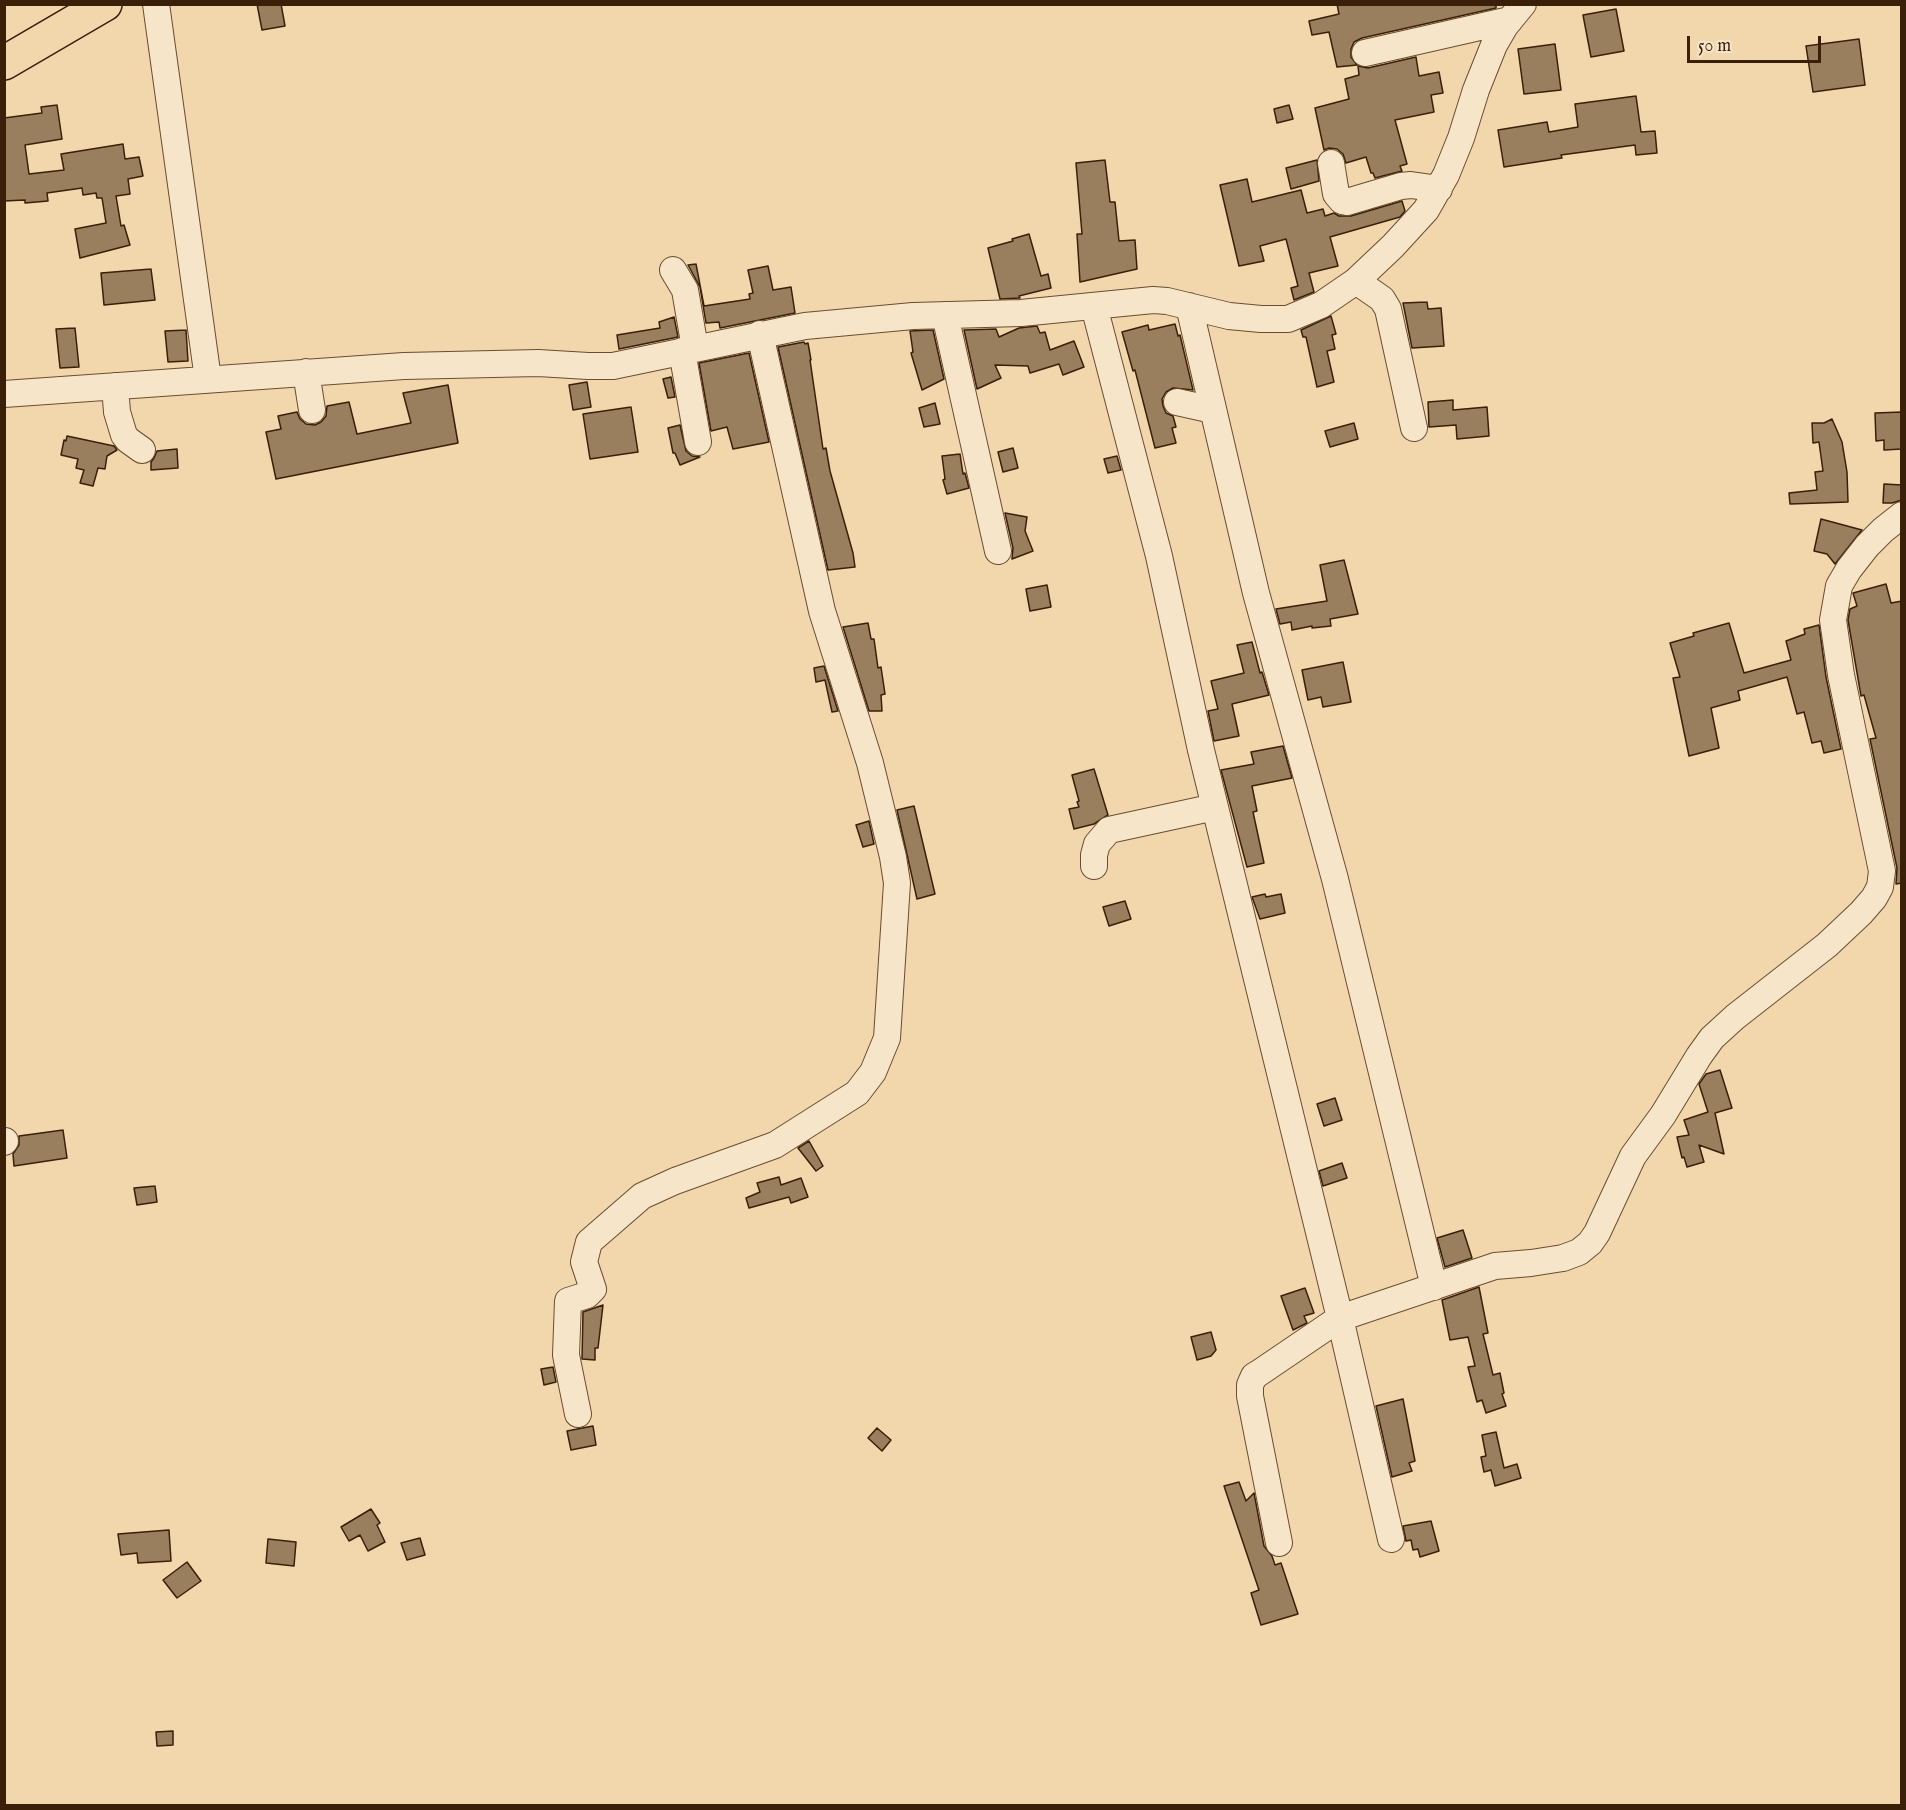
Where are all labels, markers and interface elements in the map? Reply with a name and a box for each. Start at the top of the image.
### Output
scale bar [1690,24,1824,62]
text: 50 m [1698,35,1731,58]

